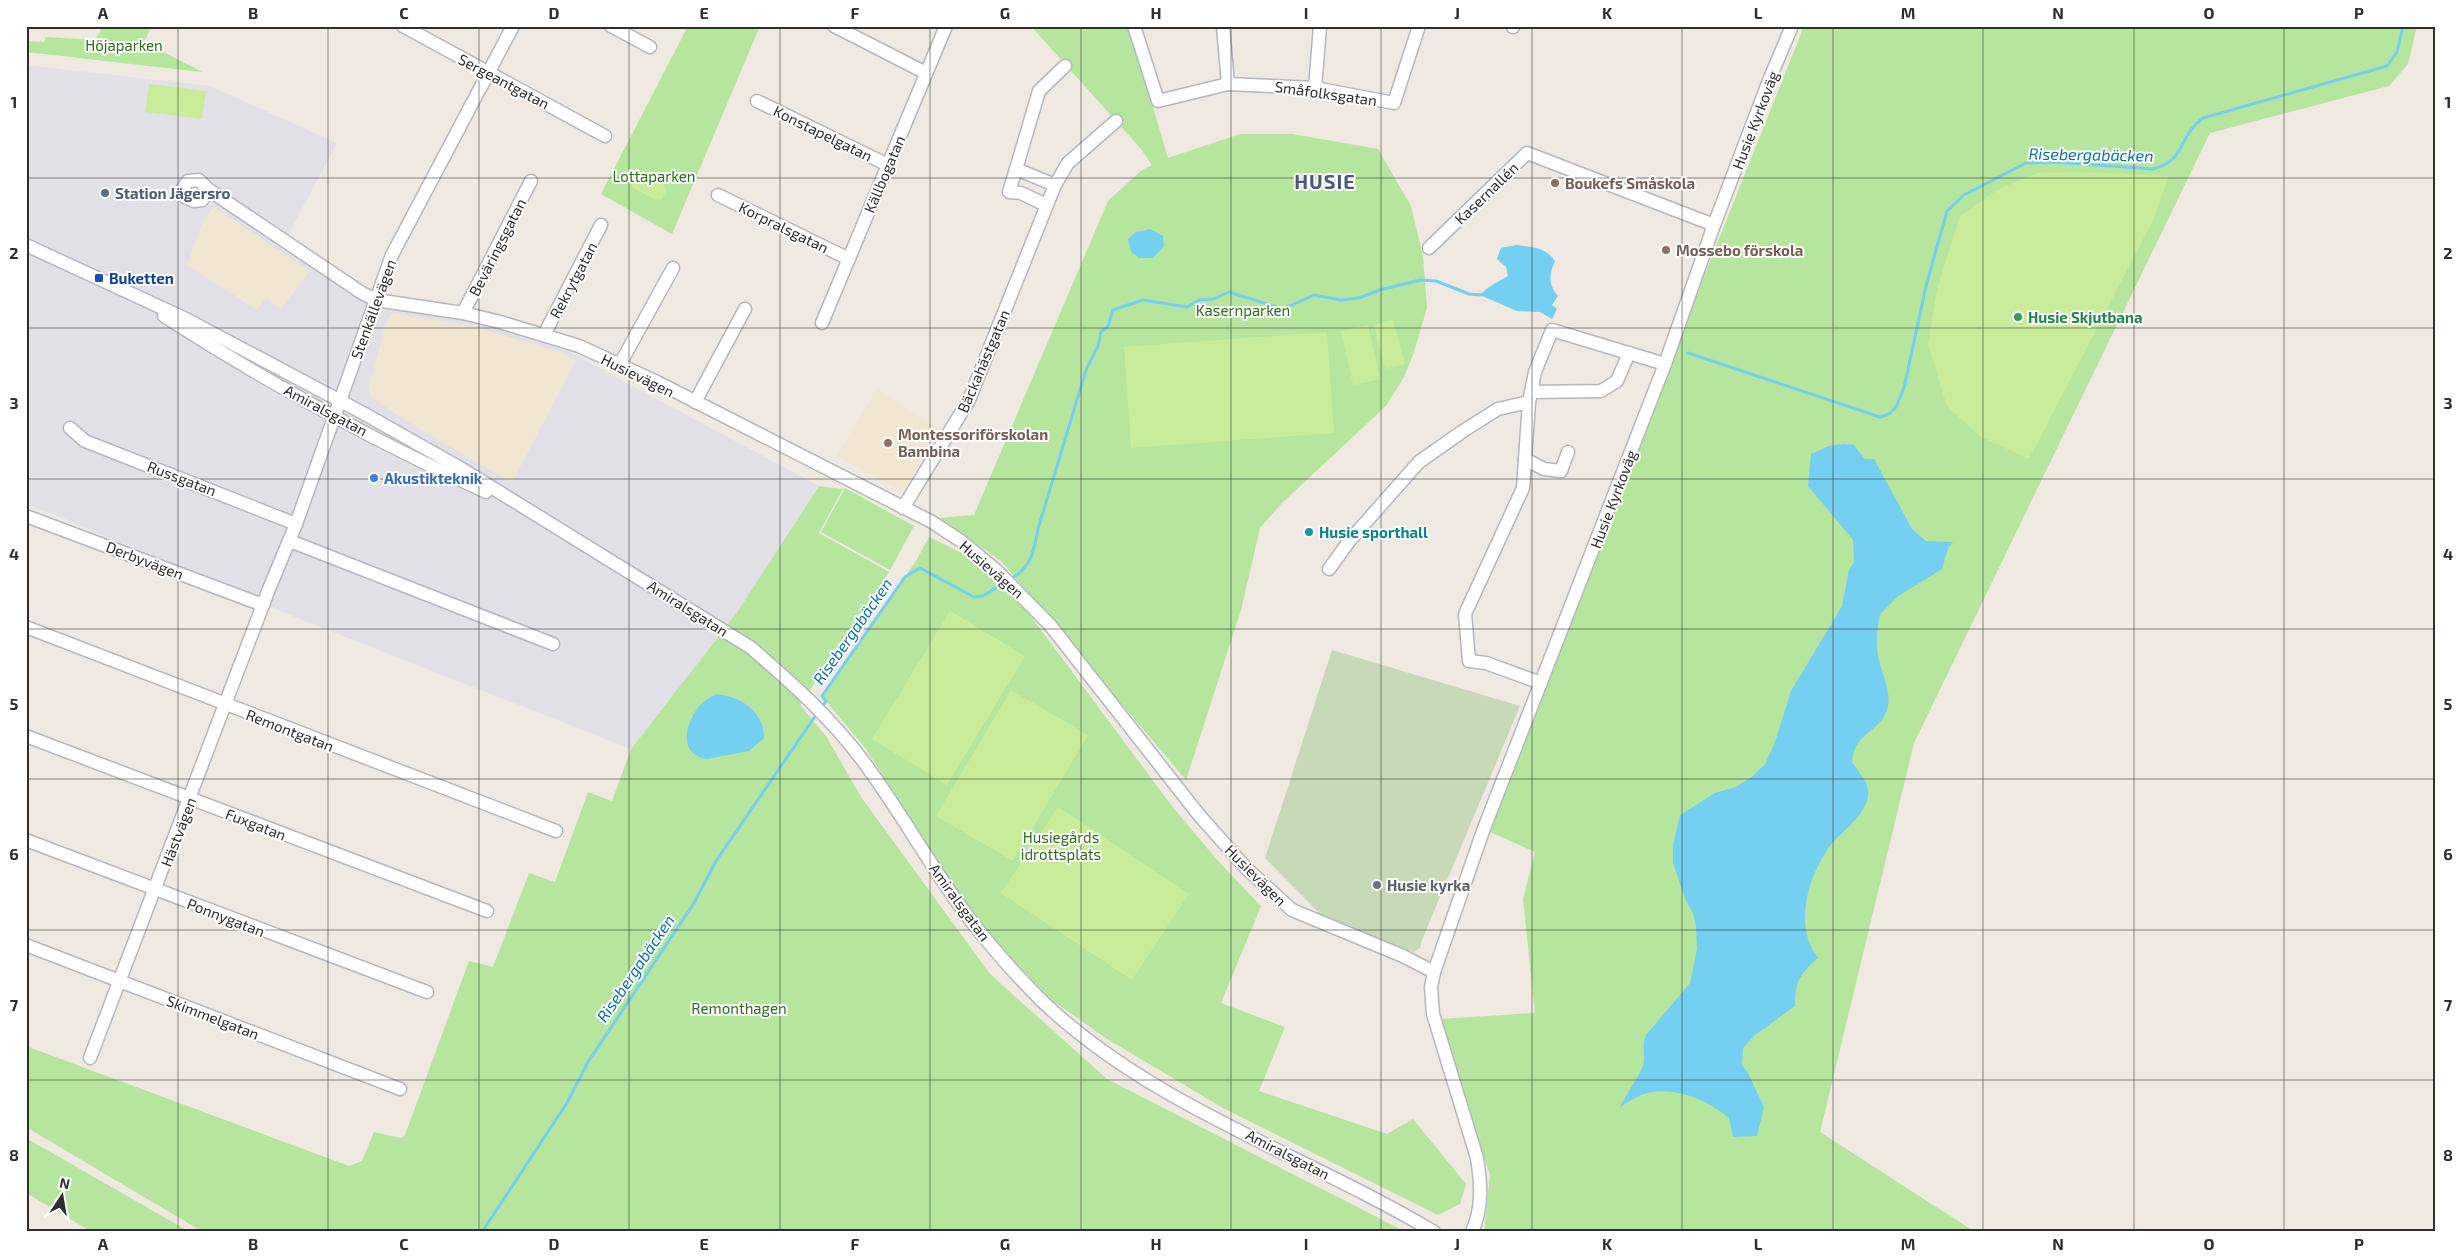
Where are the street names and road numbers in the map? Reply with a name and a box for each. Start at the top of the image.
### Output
street label: Sergeantgatan [455,49,553,113]
street label: Husie Kyrkoväg [1728,68,1782,172]
street label: Småfolksgatan [1274,77,1378,109]
street label: Konstapelgatan [771,101,875,165]
street label: Källbogatan [860,133,908,215]
street label: Kasernallén [1450,158,1522,228]
street label: Beväringsgatan [465,195,529,299]
street label: Korpralsgatan [736,198,832,256]
street label: Rekrytgatan [545,239,601,321]
street label: Stenkällevägen [347,257,399,361]
street label: Bäckahästgatan [953,307,1013,415]
street label: Husievägen [598,350,678,400]
street label: Amiralsgatan [281,381,371,439]
street label: Husie Kyrkoväg [1586,447,1640,551]
street label: Russgatan [145,457,219,499]
street label: Husievägen [956,536,1028,602]
street label: Derbyvägen [104,537,186,583]
street label: Amiralsgatan [644,576,732,640]
street label: Remontgatan [244,705,336,755]
street label: Hästvägen [157,795,199,869]
street label: Fuxgatan [223,804,289,844]
street label: Husievägen [1222,841,1290,909]
street label: Amiralsgatan [926,860,994,944]
street label: Ponnygatan [185,894,267,940]
street label: Skimmelgatan [164,991,262,1043]
street label: Amiralsgatan [1243,1125,1333,1183]

